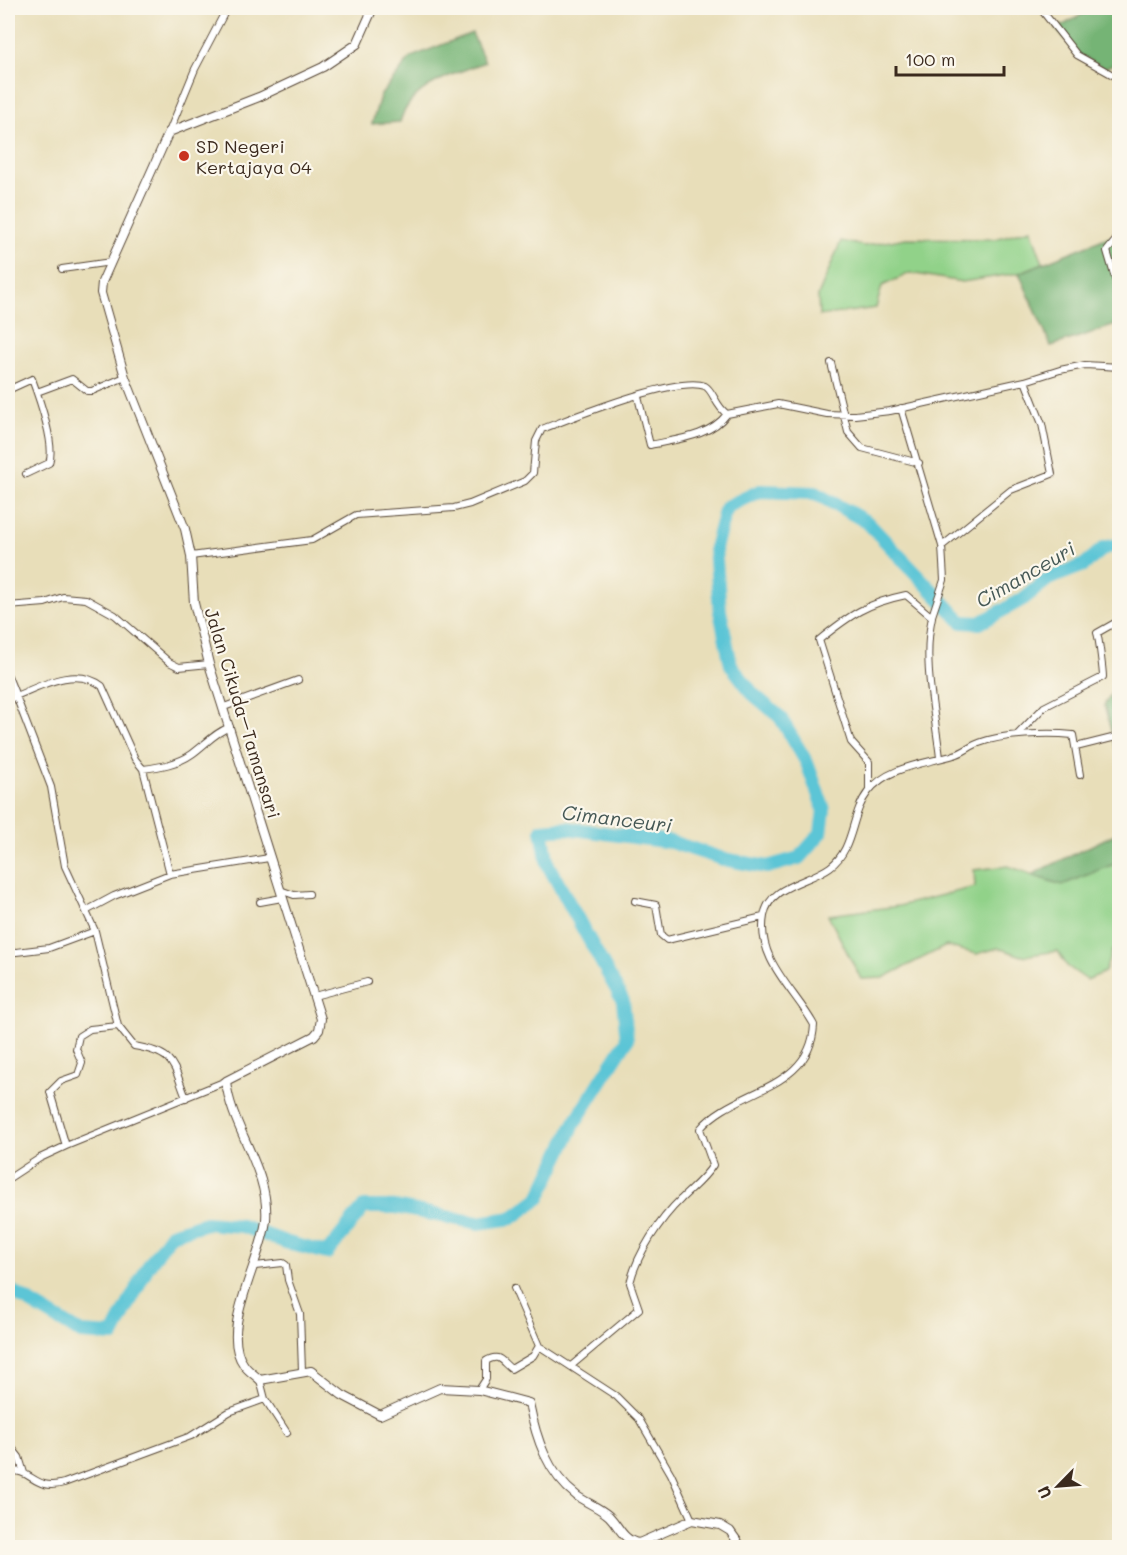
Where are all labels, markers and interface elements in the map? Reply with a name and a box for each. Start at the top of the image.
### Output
scale bar [896,39,1004,77]
text: 100 m [905,47,955,71]
place label: SD Negeri Kertajaya 04 [196,134,312,179]
marker: SD Negeri Kertajaya 04 [177,149,191,163]
water label: Cimanceuri [970,535,1080,613]
street label: Jalan Cikuda–Tamansari [200,605,286,821]
water label: Cimanceuri [560,798,675,838]
north arrow [1028,1456,1088,1516]
text: U [1032,1483,1056,1502]

